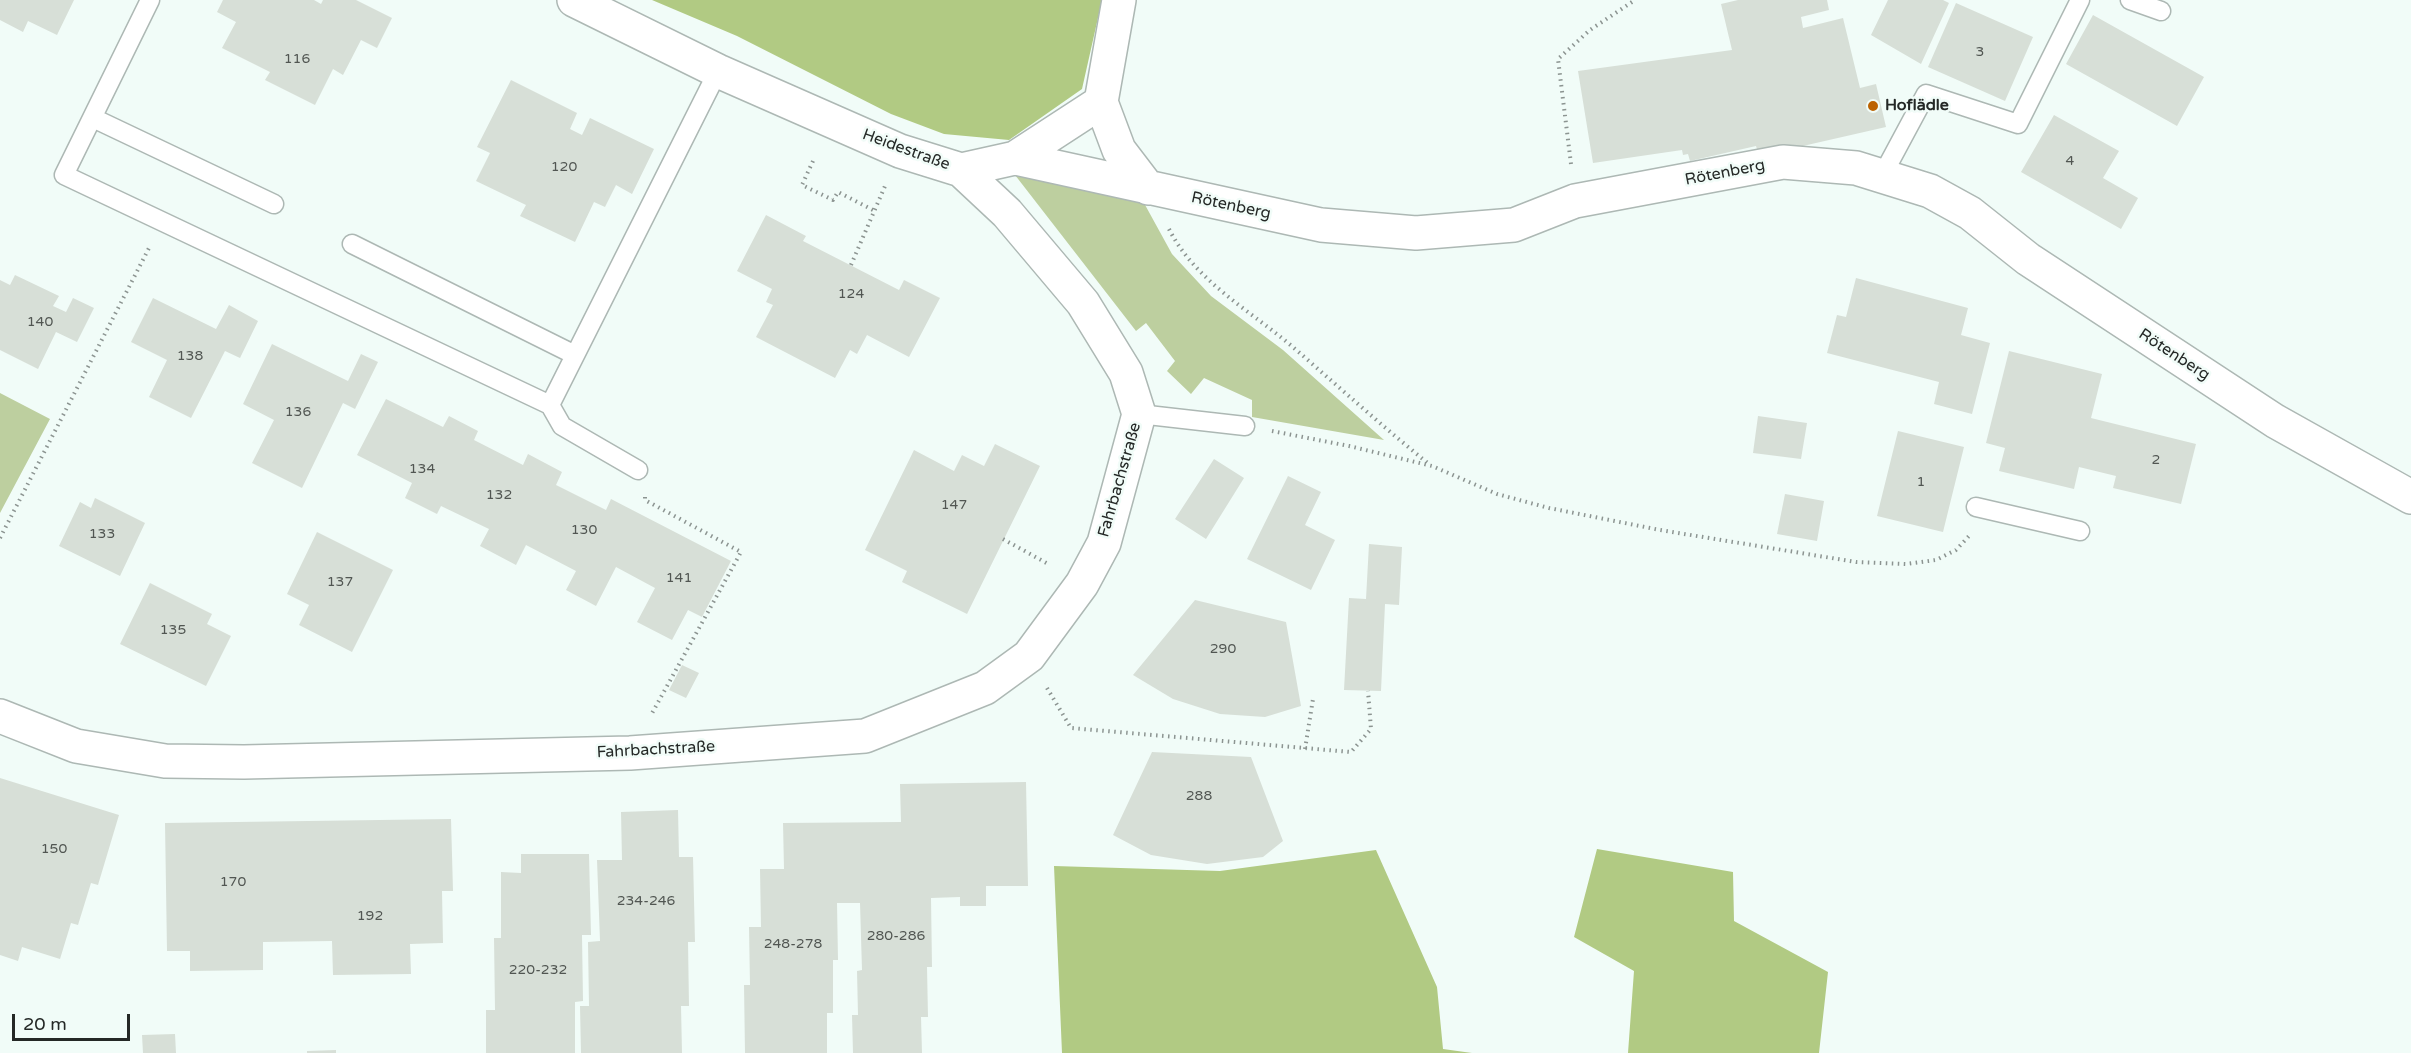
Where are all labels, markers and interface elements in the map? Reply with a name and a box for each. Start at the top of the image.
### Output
house number: 3 [1976,44,1984,60]
house number: 116 [284,51,310,67]
place label: Hoflädle [1885,96,1949,116]
marker: Hoflädle [1866,99,1880,113]
street label: Heidestraße [860,125,952,175]
house number: 4 [2066,153,2074,169]
street label: Rötenberg [1683,156,1767,190]
house number: 120 [551,159,577,175]
street label: Rötenberg [1189,188,1273,224]
house number: 124 [838,286,864,302]
house number: 140 [27,314,53,330]
street label: Rötenberg [2135,325,2213,385]
house number: 138 [177,348,203,364]
house number: 136 [285,404,311,420]
street label: Fahrbachstraße [1094,420,1146,540]
house number: 2 [2152,452,2160,468]
house number: 134 [409,461,435,477]
house number: 1 [1917,474,1925,490]
house number: 132 [486,487,512,503]
house number: 147 [941,497,967,513]
house number: 130 [571,522,597,538]
house number: 133 [89,526,115,542]
house number: 141 [666,570,692,586]
house number: 137 [327,574,353,590]
house number: 135 [160,622,186,638]
house number: 290 [1210,641,1236,657]
street label: Fahrbachstraße [596,737,716,763]
house number: 288 [1186,788,1212,804]
house number: 150 [41,841,67,857]
house number: 170 [220,874,246,890]
house number: 234-246 [617,893,675,909]
house number: 192 [357,908,383,924]
house number: 280-286 [867,928,925,944]
house number: 248-278 [764,936,822,952]
house number: 220-232 [509,962,567,978]
scale bar [15,1002,134,1040]
text: 20 m [23,1013,67,1035]

